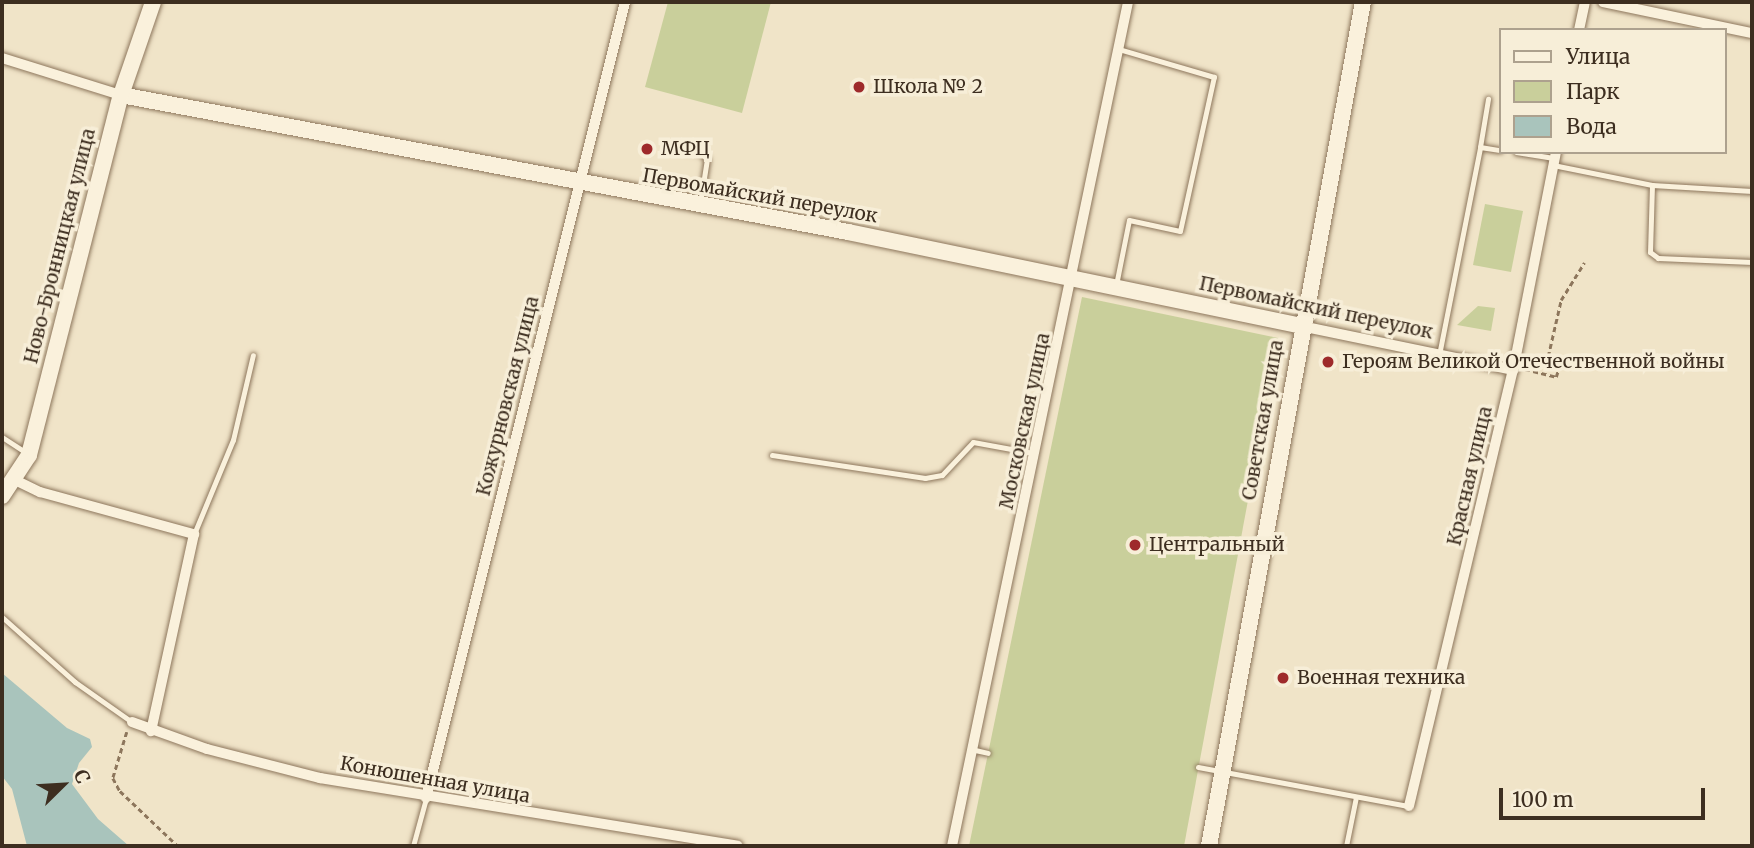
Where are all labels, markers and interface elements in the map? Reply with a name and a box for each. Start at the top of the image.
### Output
legend [1498,28,1726,154]
text: Улица [1566,43,1630,70]
place label: Школа № 2 [873,76,983,98]
text: Парк [1566,78,1620,105]
marker: Школа № 2 [851,79,867,95]
text: Вода [1566,113,1617,140]
street label: Ново-Бронницкая улица [20,126,100,366]
place label: МФЦ [661,138,710,160]
marker: МФЦ [639,141,655,157]
street label: Первомайский переулок [641,164,879,228]
street label: Первомайский переулок [1197,272,1435,344]
street label: Кожурновская улица [472,294,544,498]
street label: Московская улица [995,331,1055,511]
street label: Советская улица [1238,338,1288,502]
place label: Героям Великой Отечественной войны [1342,351,1725,373]
marker: Героям Великой Отечественной войны [1320,354,1336,370]
street label: Красная улица [1443,404,1497,548]
place label: Центральный [1149,534,1285,556]
marker: Центральный [1127,537,1143,553]
place label: Военная техника [1297,667,1465,689]
marker: Военная техника [1275,670,1291,686]
north arrow [28,750,98,820]
street label: Конюшенная улица [338,752,532,808]
text: С [69,766,96,787]
scale bar [1502,774,1708,818]
text: 100 m [1512,786,1574,813]

